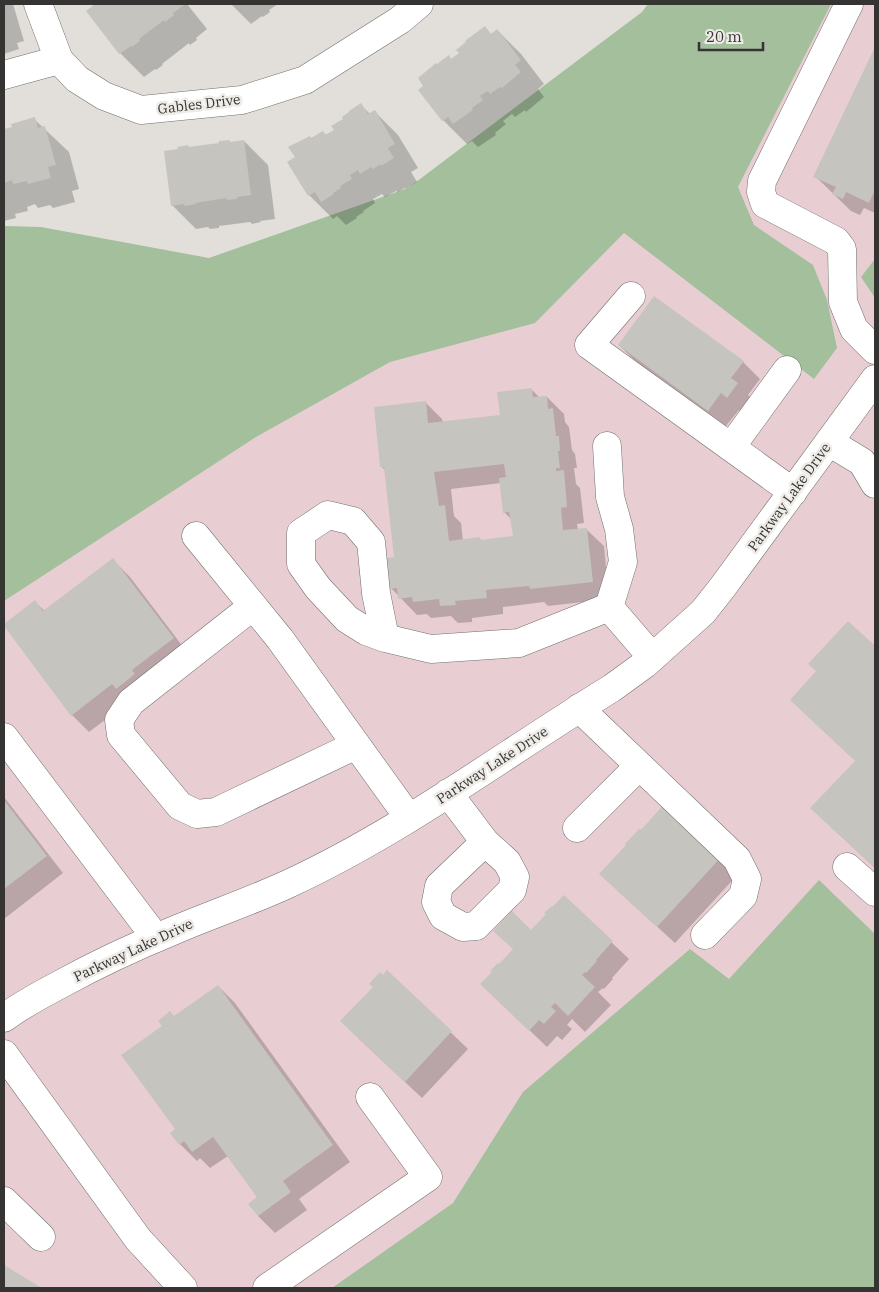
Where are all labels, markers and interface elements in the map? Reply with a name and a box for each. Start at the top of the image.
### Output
scale bar [699,20,763,52]
text: 20 m [706,27,742,46]
street label: Gables Drive [157,90,241,118]
street label: Parkway Lake Drive [744,439,834,555]
street label: Parkway Lake Drive [433,722,551,808]
street label: Parkway Lake Drive [70,914,196,986]

